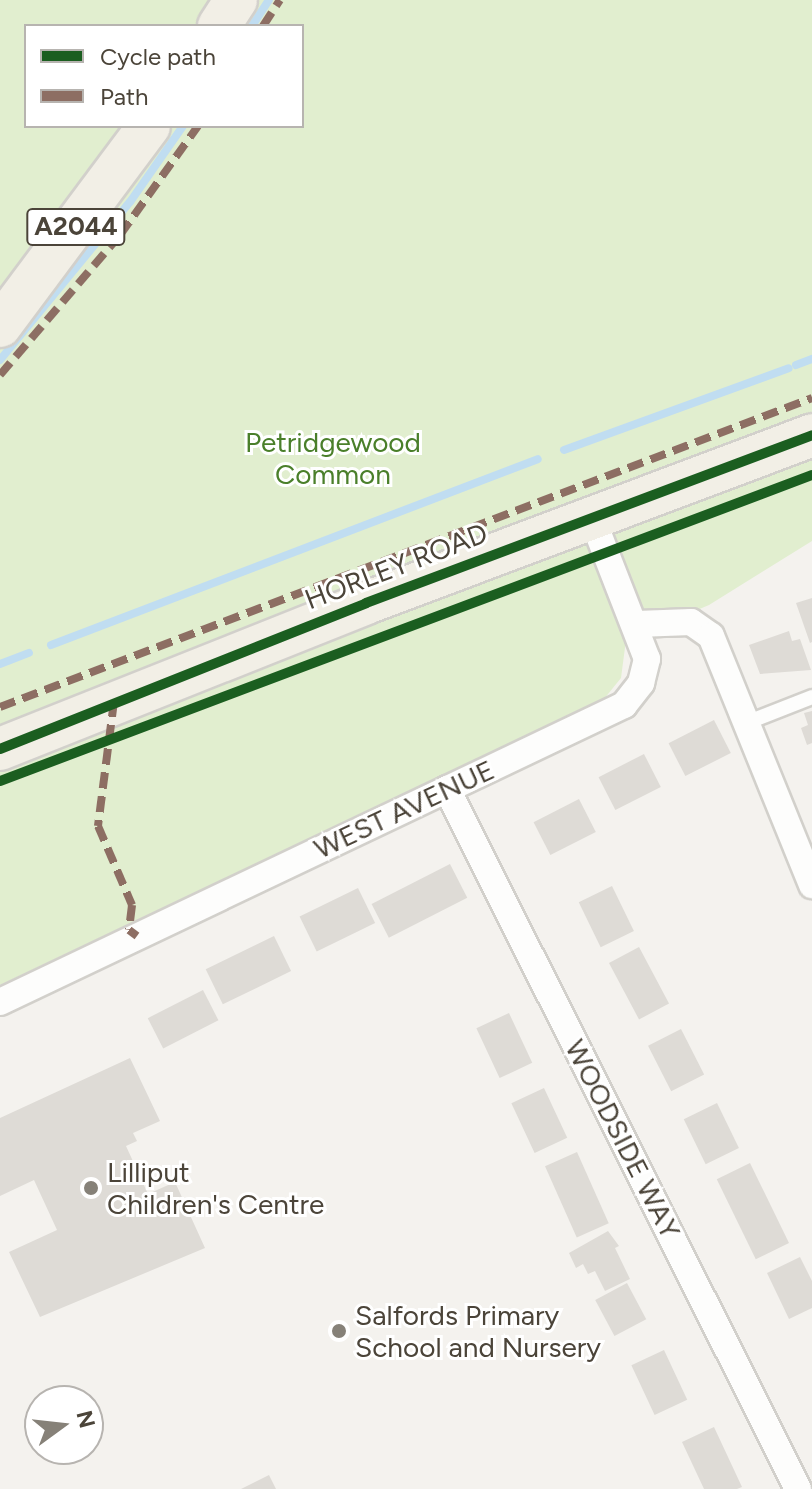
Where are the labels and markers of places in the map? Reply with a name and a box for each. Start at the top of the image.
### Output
place label: Lilliput Children's Centre [107,1155,324,1221]
marker: Lilliput Children's Centre [82,1179,100,1197]
place label: Salfords Primary School and Nursery [355,1298,601,1364]
marker: Salfords Primary School and Nursery [330,1322,348,1340]

